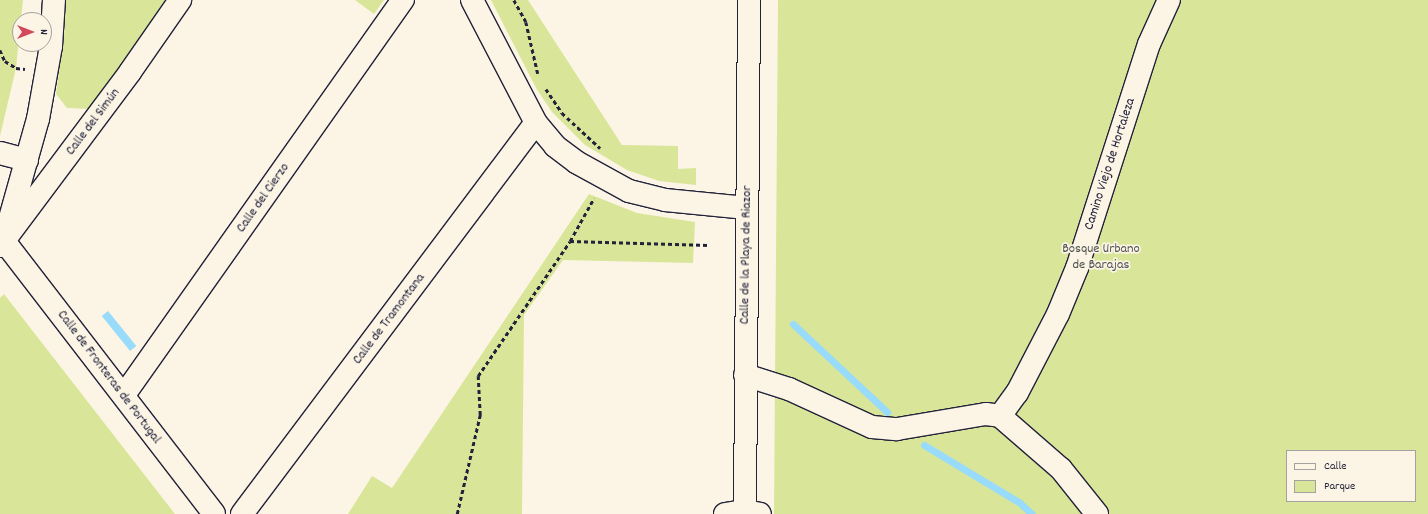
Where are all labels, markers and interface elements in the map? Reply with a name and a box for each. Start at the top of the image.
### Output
north arrow [12,12,52,52]
text: N [35,29,51,35]
street label: Calle del Simún [62,85,124,159]
street label: Camino Viejo de Hortaleza [1081,96,1139,232]
street label: Calle del Cierzo [233,160,293,236]
street label: Calle de la Playa de Riazor [736,185,756,325]
park label: Bosque Urbano de Barajas [1062,241,1140,274]
street label: Calle de Tramontana [349,270,429,368]
street label: Calle de Fronteras de Portugal [53,307,165,447]
legend [1286,450,1416,502]
text: Calle [1324,458,1347,475]
text: Parque [1324,478,1355,495]

